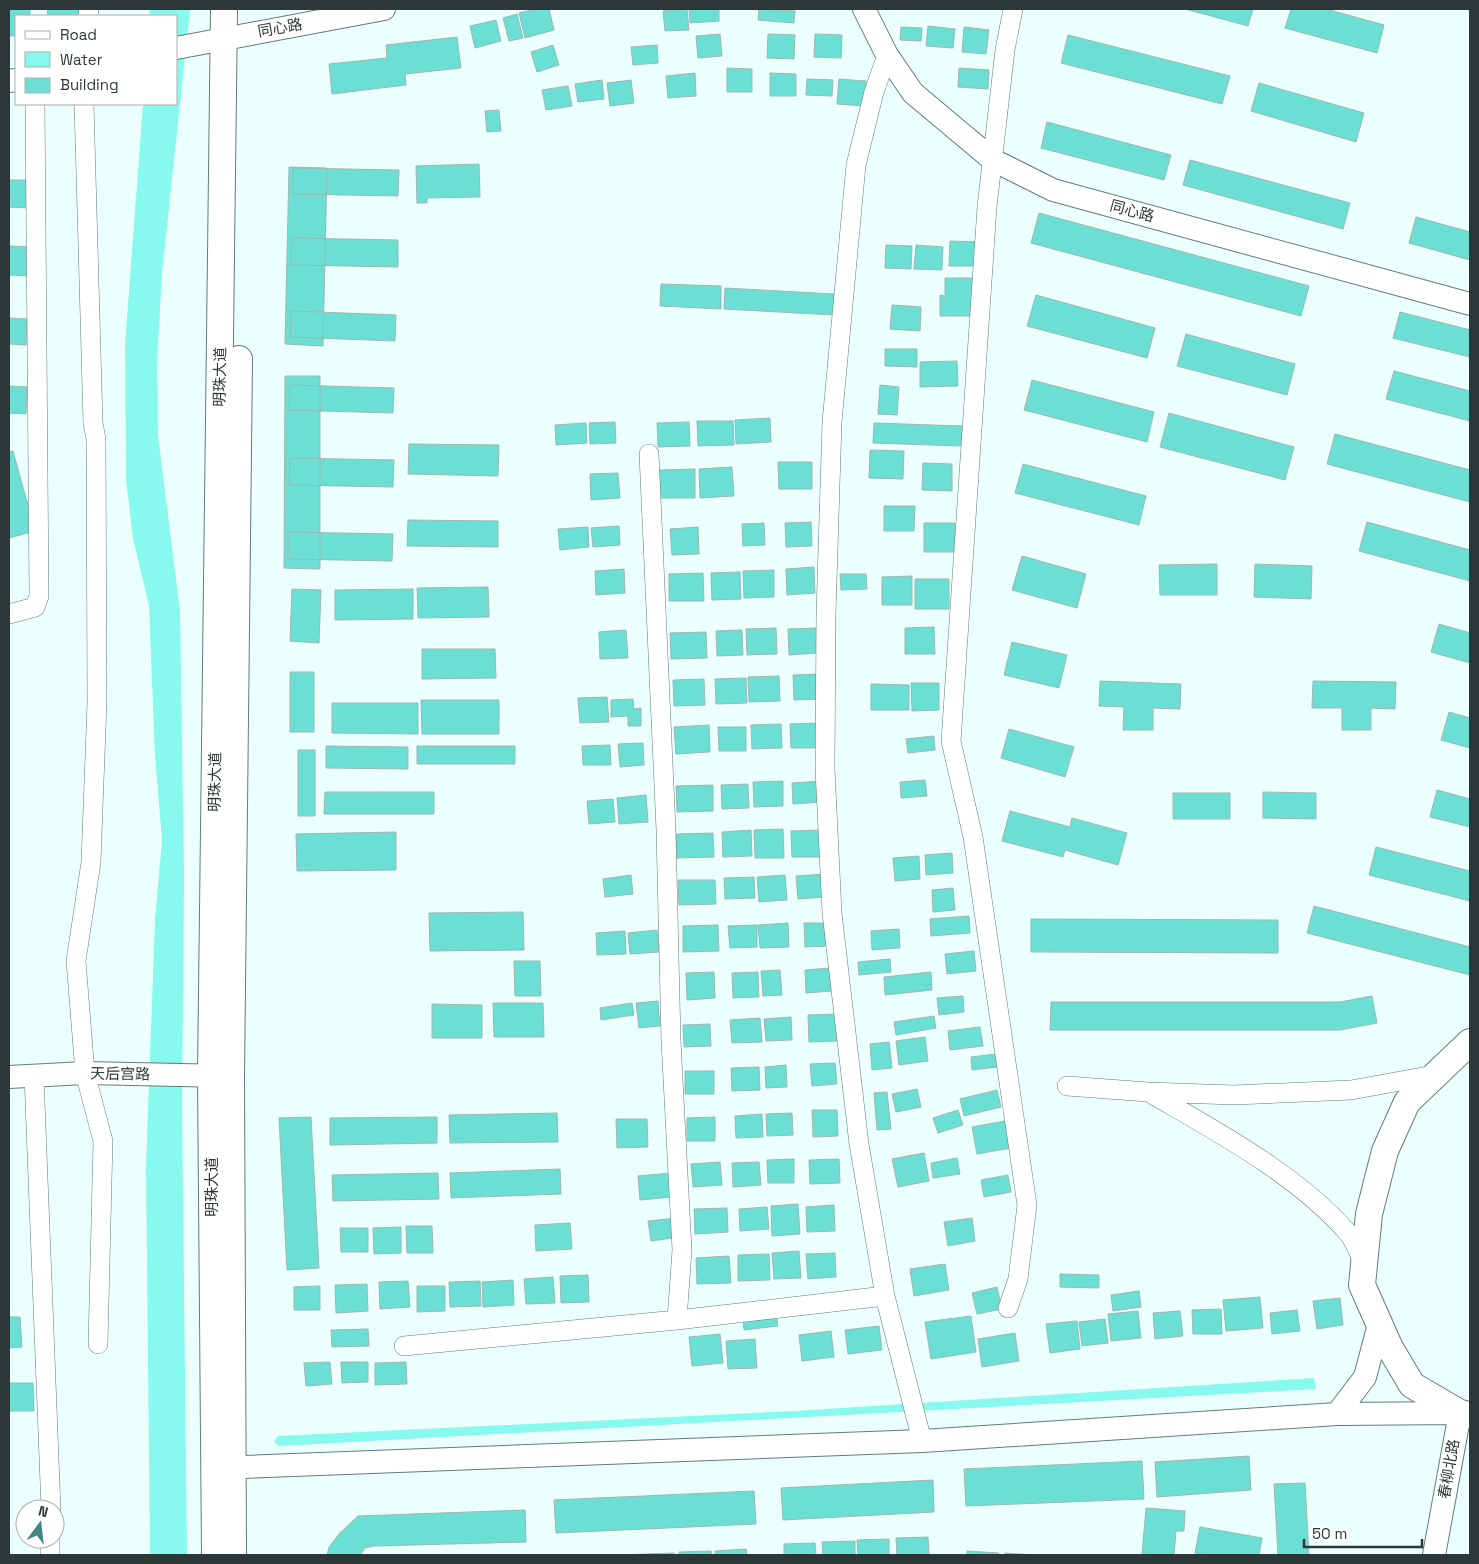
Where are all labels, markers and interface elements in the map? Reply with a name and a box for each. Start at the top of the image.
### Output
street label: 同心路 [256,14,304,41]
legend [15,15,178,105]
text: Road [60,25,97,44]
text: Water [60,50,103,69]
text: Building [60,75,119,94]
street label: 同心路 [1108,196,1156,226]
street label: 明珠大道 [209,347,230,407]
street label: 明珠大道 [204,752,225,812]
street label: 天后宫路 [90,1063,150,1084]
street label: 明珠大道 [202,1157,221,1217]
street label: 春柳北路 [1434,1438,1463,1500]
north arrow [15,1499,65,1549]
text: N [36,1502,50,1521]
scale bar [1304,1516,1422,1548]
text: 50 m [1312,1524,1347,1543]

